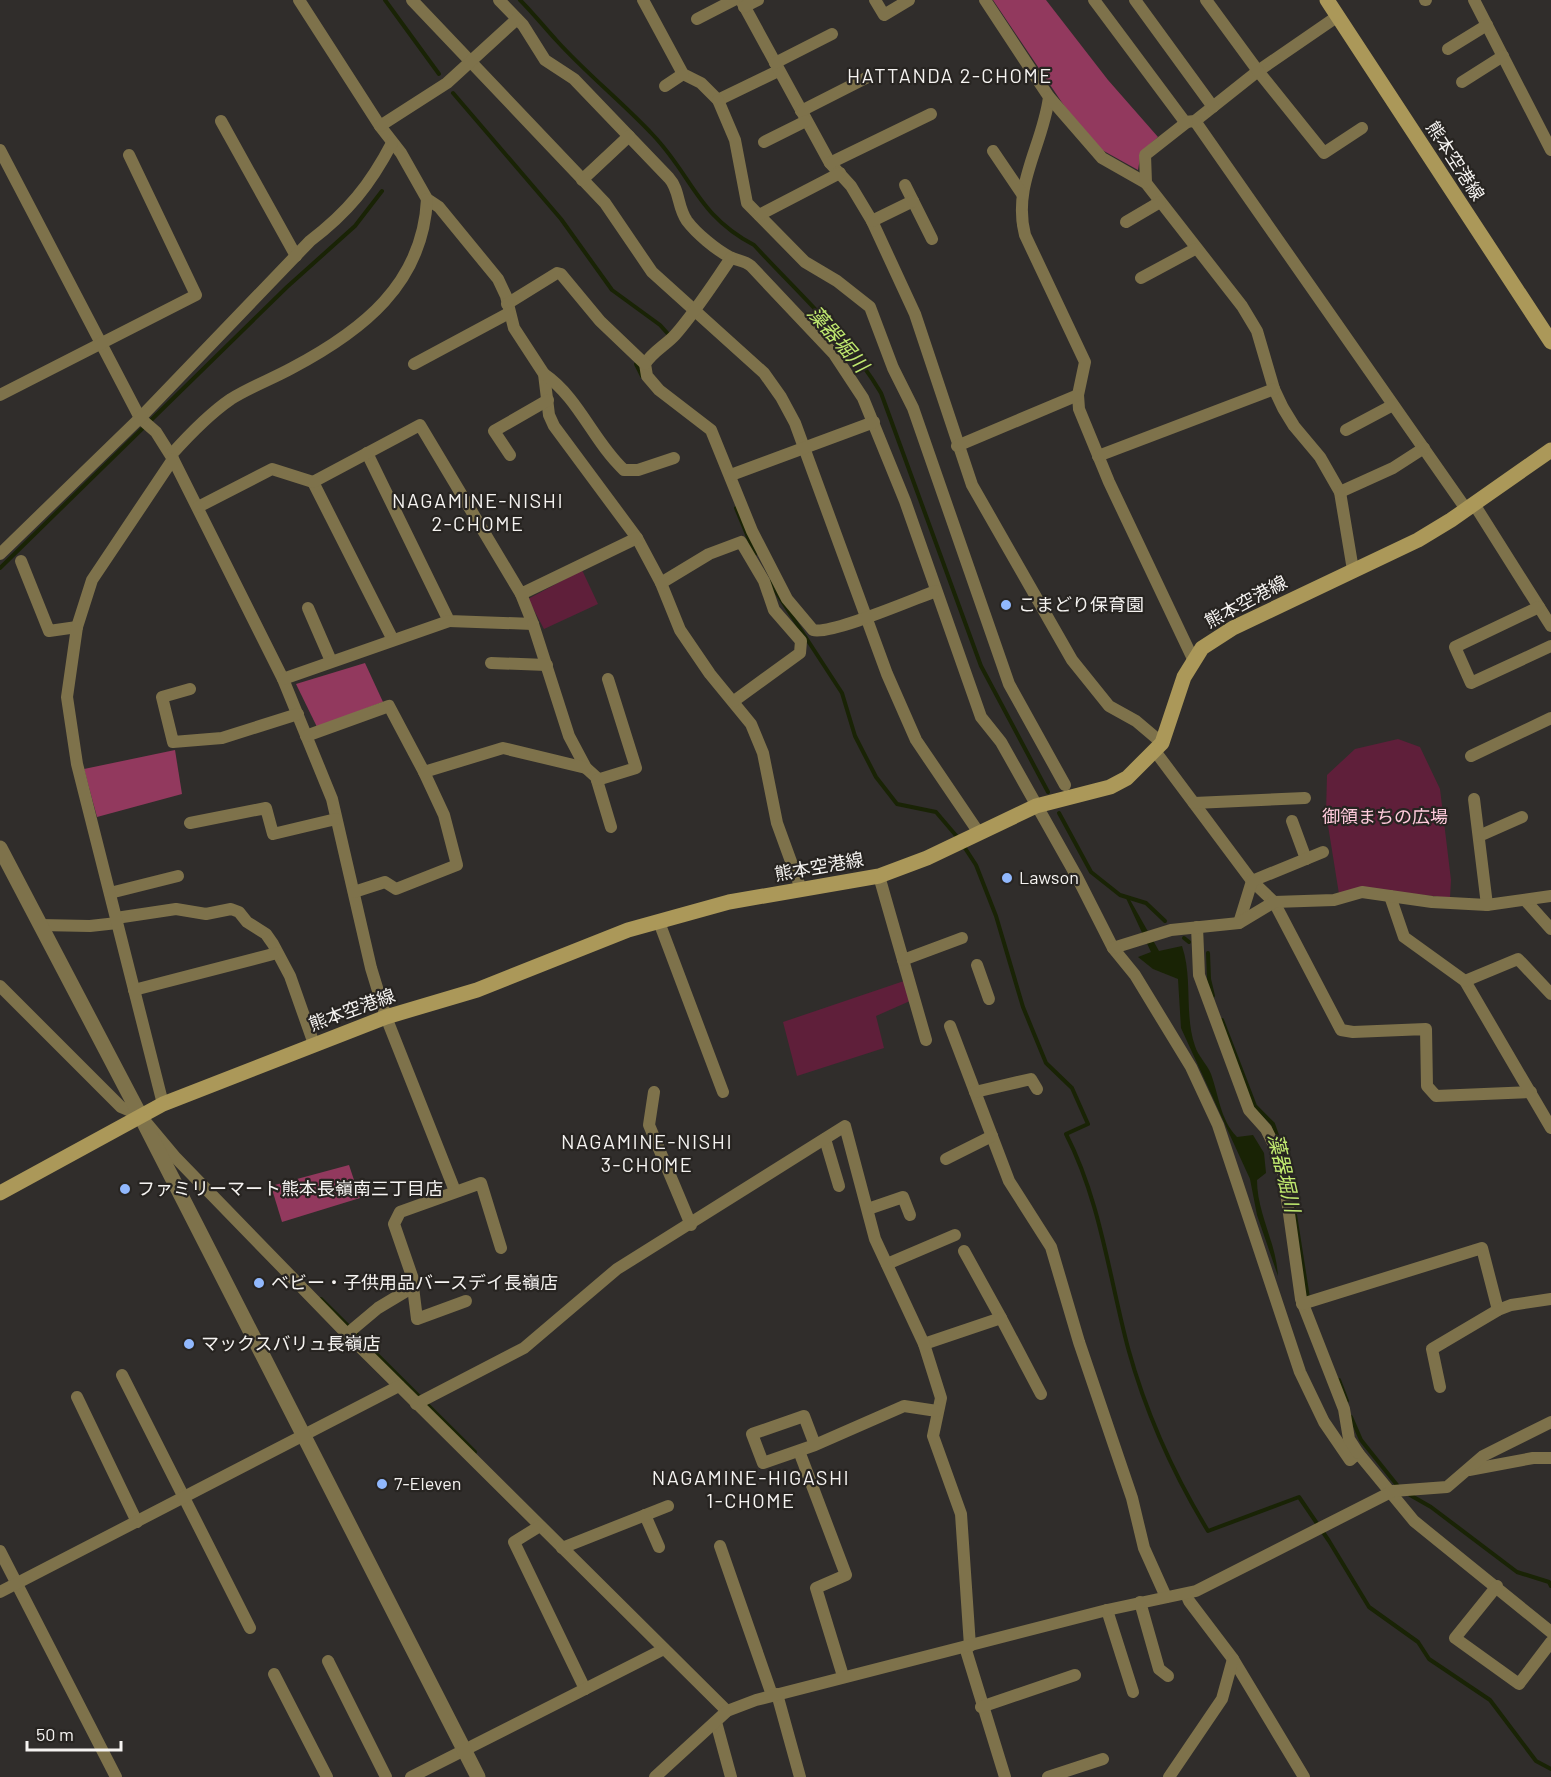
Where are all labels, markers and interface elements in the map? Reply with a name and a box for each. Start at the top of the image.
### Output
district label: HATTANDA 2-CHOME [847,63,1053,87]
street label: 熊本空港線 [1422,117,1490,204]
water label: 藻器堀川 [803,300,875,378]
district label: NAGAMINE-NISHI 2-CHOME [392,488,564,535]
street label: 熊本空港線 [1201,570,1290,632]
place label: こまどり保育園 [1018,593,1144,615]
marker: こまどり保育園 [999,598,1013,612]
park label: 御領まちの広場 [1322,805,1448,827]
street label: 熊本空港線 [773,847,865,885]
place label: Lawson [1019,866,1079,888]
marker: Lawson [1000,871,1014,885]
street label: 熊本空港線 [306,983,398,1035]
district label: NAGAMINE-NISHI 3-CHOME [561,1129,733,1176]
water label: 藻器堀川 [1264,1131,1306,1216]
place label: ファミリーマート熊本長嶺南三丁目店 [137,1177,443,1199]
marker: ファミリーマート熊本長嶺南三丁目店 [118,1182,132,1196]
place label: ベビー・子供用品バースデイ長嶺店 [271,1271,558,1293]
marker: ベビー・子供用品バースデイ長嶺店 [252,1276,266,1290]
place label: マックスバリュ長嶺店 [201,1332,380,1354]
marker: マックスバリュ長嶺店 [182,1337,196,1351]
district label: NAGAMINE-HIGASHI 1-CHOME [652,1465,850,1512]
place label: 7-Eleven [394,1472,462,1494]
marker: 7-Eleven [375,1477,389,1491]
scale bar [27,1714,122,1752]
text: 50 m [36,1723,74,1745]

